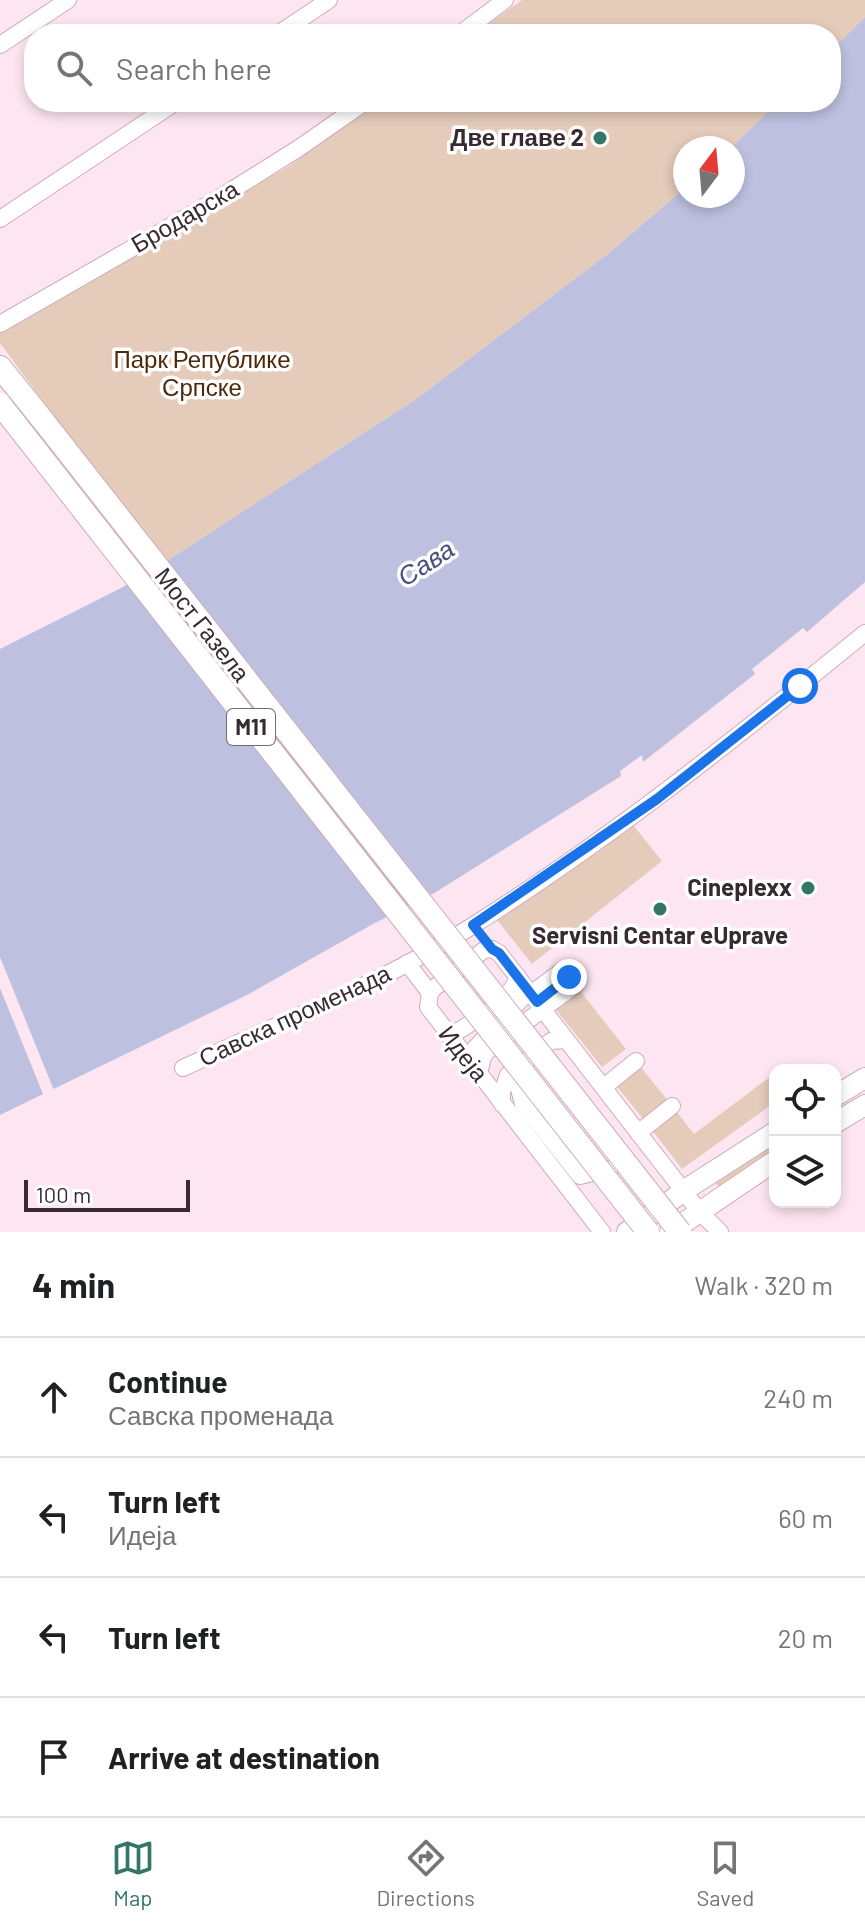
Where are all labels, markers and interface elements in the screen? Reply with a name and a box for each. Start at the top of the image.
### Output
search box [24,24,841,112]
icon: search [52,46,96,90]
text: Search here [116,50,272,86]
place label: Две главе 2 [450,122,584,151]
marker: Две главе 2 [591,129,609,147]
north arrow [673,136,745,208]
street label: Бродарска [125,173,244,258]
park label: Парк Републике Српске [113,344,291,401]
water label: Сава [391,532,459,591]
street label: Мост Газела [150,561,257,687]
route start [782,668,818,704]
road number: M11 [227,709,275,745]
place label: Cineplexx [687,872,792,901]
marker: Cineplexx [799,879,817,897]
marker: Servisni Centar eUprave [651,900,669,918]
place label: Servisni Centar eUprave [532,920,788,949]
street label: Савска променада [194,957,395,1072]
route end [551,959,587,995]
street label: Идеја [433,1019,495,1087]
map controls [769,1064,841,1208]
button: locate [769,1064,841,1136]
button: layers [769,1136,841,1208]
scale bar [24,1176,190,1212]
text: 100 m [36,1181,91,1207]
text: 4 min [32,1264,115,1305]
text: Walk · 320 m [695,1269,833,1300]
text: Continue [108,1363,228,1399]
icon: ahead [32,1375,76,1419]
text: 240 m [763,1382,833,1413]
text: Савска променада [108,1399,333,1430]
text: Turn left [108,1483,221,1519]
icon: left [32,1495,76,1539]
text: 60 m [778,1502,833,1533]
text: Идеја [108,1519,177,1550]
icon: left [32,1615,76,1659]
text: Turn left [108,1619,221,1655]
text: 20 m [778,1622,833,1653]
icon: arrive [32,1735,76,1779]
text: Arrive at destination [108,1739,380,1775]
tab: Map [111,1836,155,1910]
tab: Directions [376,1836,475,1910]
tab: Saved [696,1836,754,1910]

